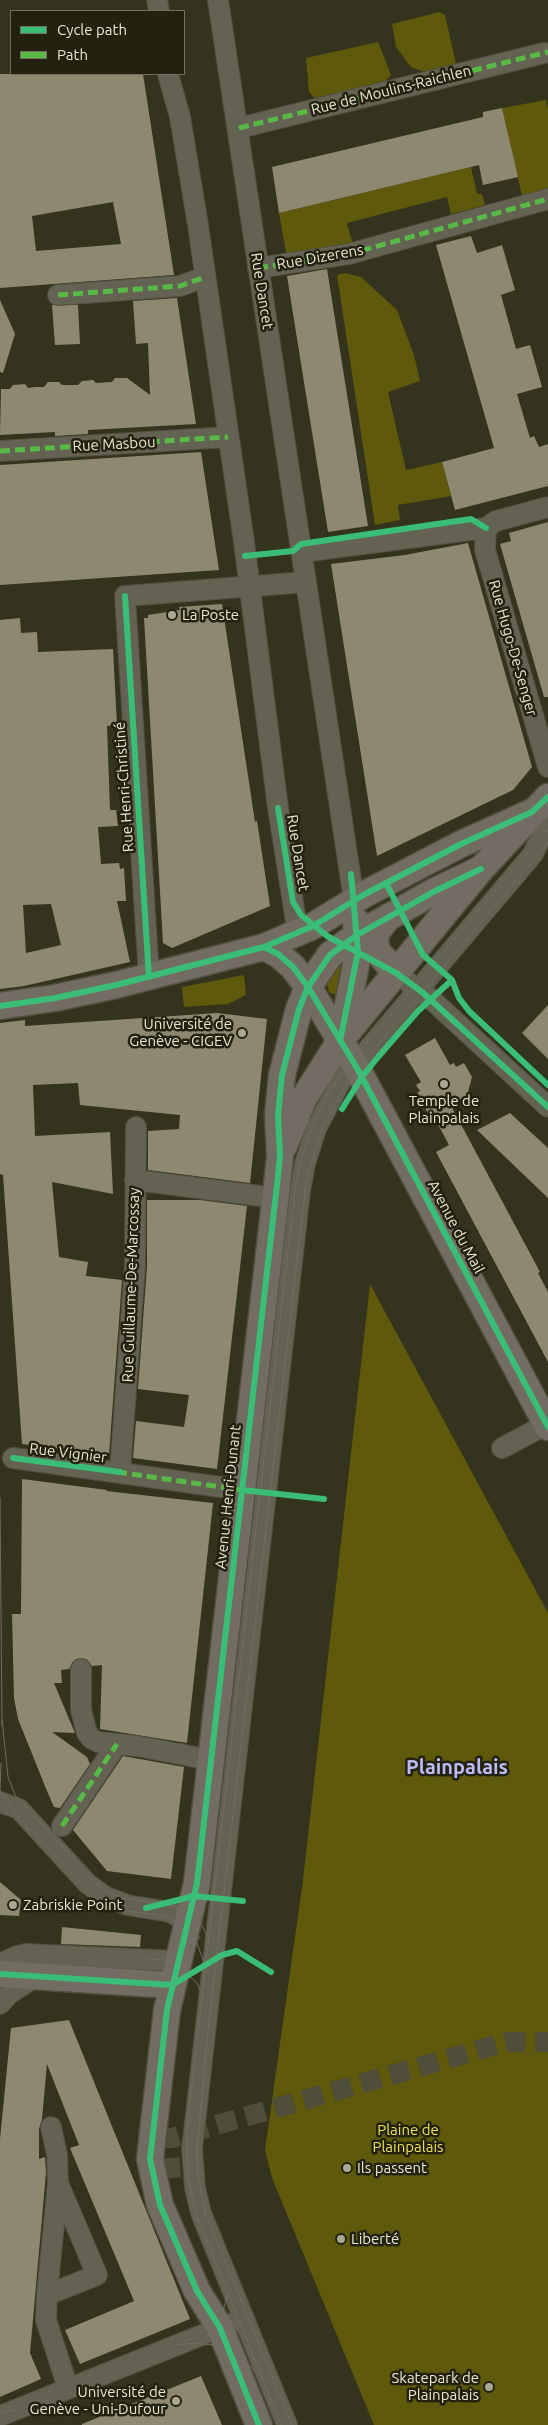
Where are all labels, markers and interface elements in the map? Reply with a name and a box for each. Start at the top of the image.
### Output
legend [10,10,185,75]
text: Cycle path [57,21,127,38]
text: Path [57,46,88,63]
street label: Rue de Moulins-Raichlen [309,61,473,119]
street label: Rue Dizerens [275,241,365,273]
street label: Rue Dancet [247,251,277,331]
street label: Rue Masbou [72,433,156,455]
street label: Rue Hugo-De-Senger [485,578,541,718]
place label: La Poste [182,606,239,624]
marker: La Poste [166,609,178,621]
street label: Rue Henri-Christiné [110,721,138,853]
street label: Rue Dancet [283,813,313,893]
place label: Université de Genève - CIGEV [129,1015,232,1050]
marker: Université de Genève - CIGEV [236,1027,248,1039]
marker: Temple de Plainpalais [438,1078,450,1090]
place label: Temple de Plainpalais [408,1092,480,1127]
street label: Avenue du Mail [424,1177,488,1277]
street label: Rue Guillaume-De-Marcossay [119,1187,143,1383]
street label: Avenue Henri-Dunant [211,1424,245,1570]
street label: Rue Vignier [28,1439,108,1467]
district label: Plainpalais [406,1755,508,1779]
place label: Zabriskie Point [23,1896,122,1914]
marker: Zabriskie Point [7,1899,19,1911]
park label: Plaine de Plainpalais [372,2121,444,2156]
place label: Ils passent [357,2159,427,2177]
marker: Ils passent [341,2162,353,2174]
place label: Liberté [351,2230,399,2248]
marker: Liberté [335,2233,347,2245]
place label: Skatepark de Plainpalais [391,2369,479,2404]
marker: Skatepark de Plainpalais [483,2381,495,2393]
place label: Université de Genève - Uni-Dufour [29,2383,166,2418]
marker: Université de Genève - Uni-Dufour [170,2395,182,2407]

